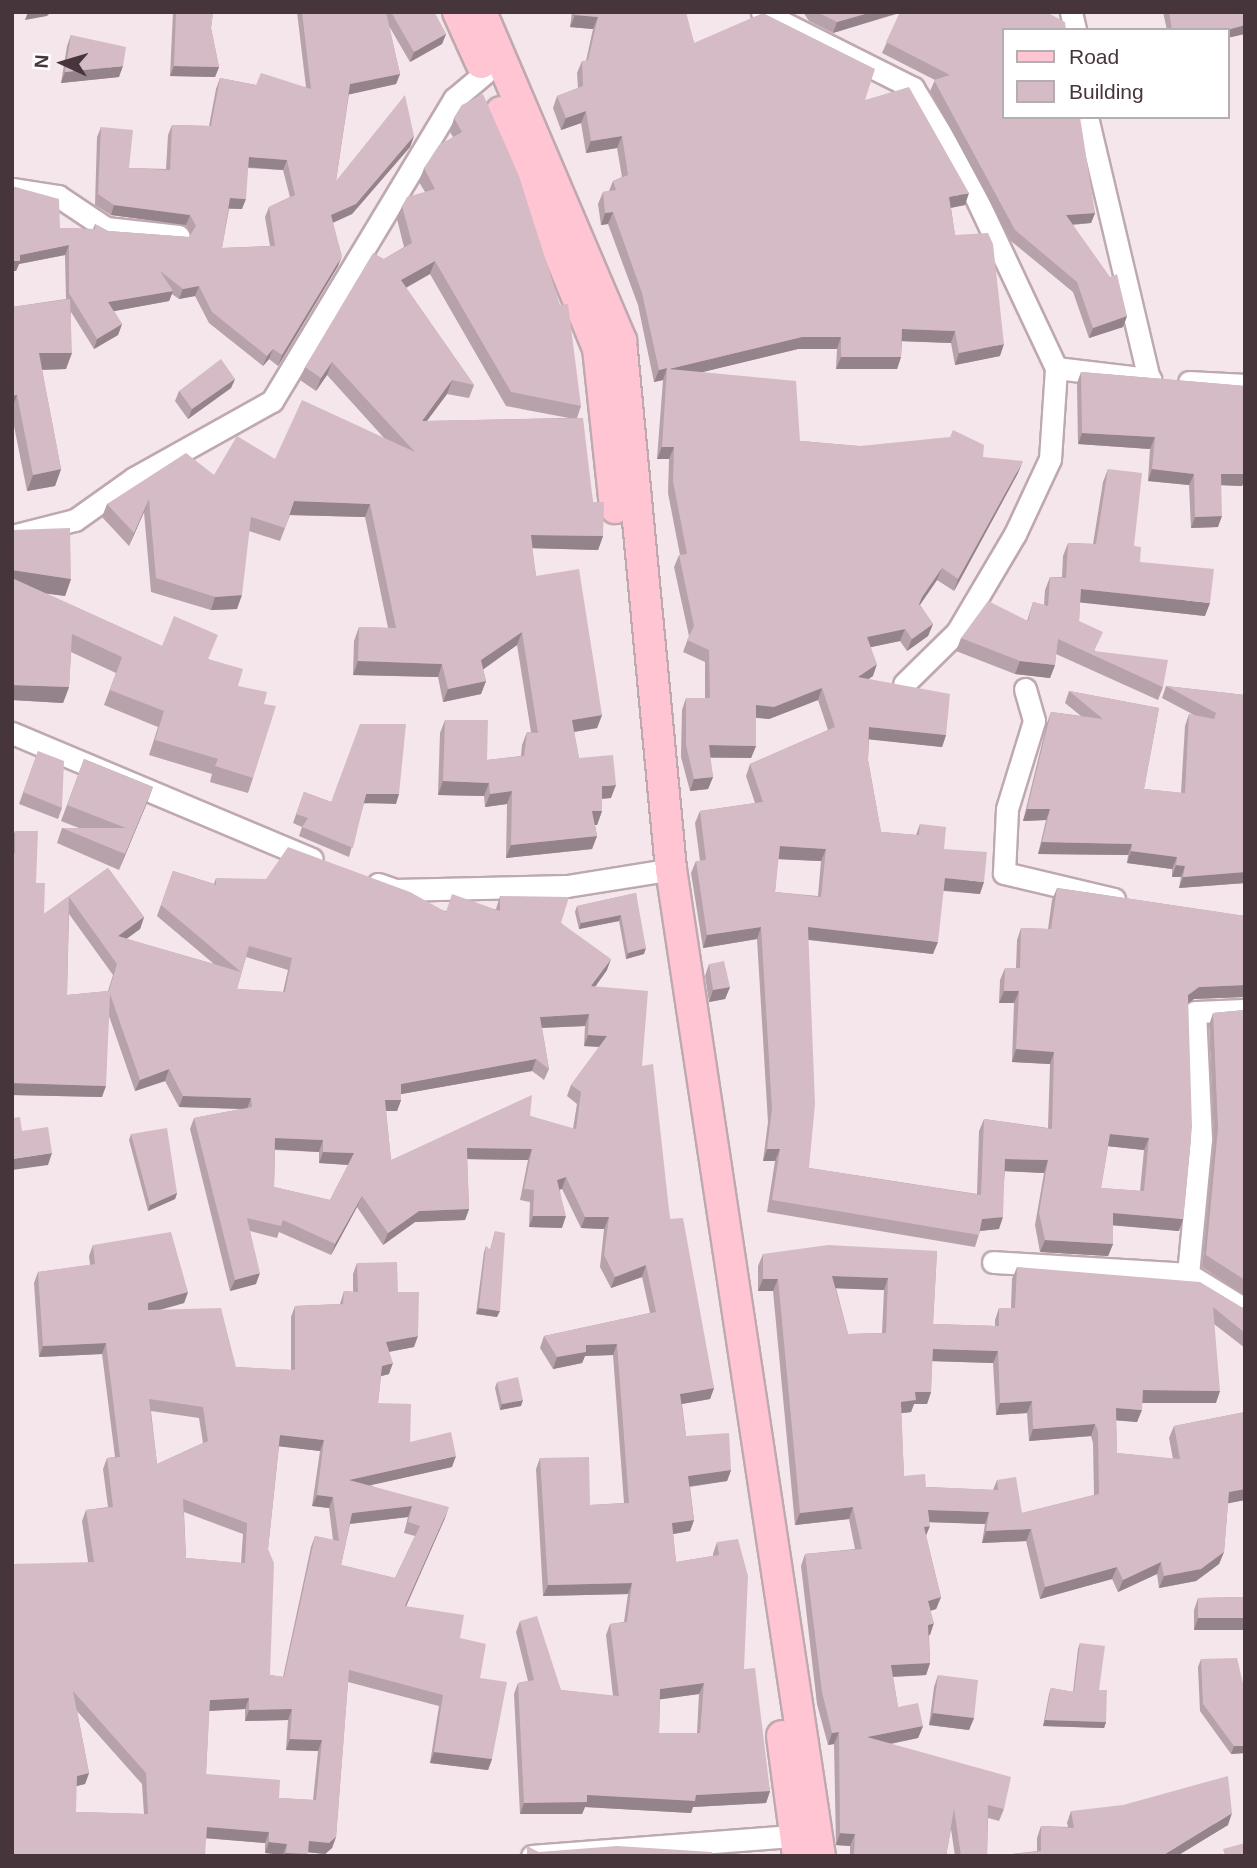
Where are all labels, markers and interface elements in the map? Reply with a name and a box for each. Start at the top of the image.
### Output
north arrow [28,28,98,98]
legend [1002,28,1229,119]
text: Road [1069,45,1119,68]
text: N [31,54,53,69]
text: Building [1069,80,1144,103]

